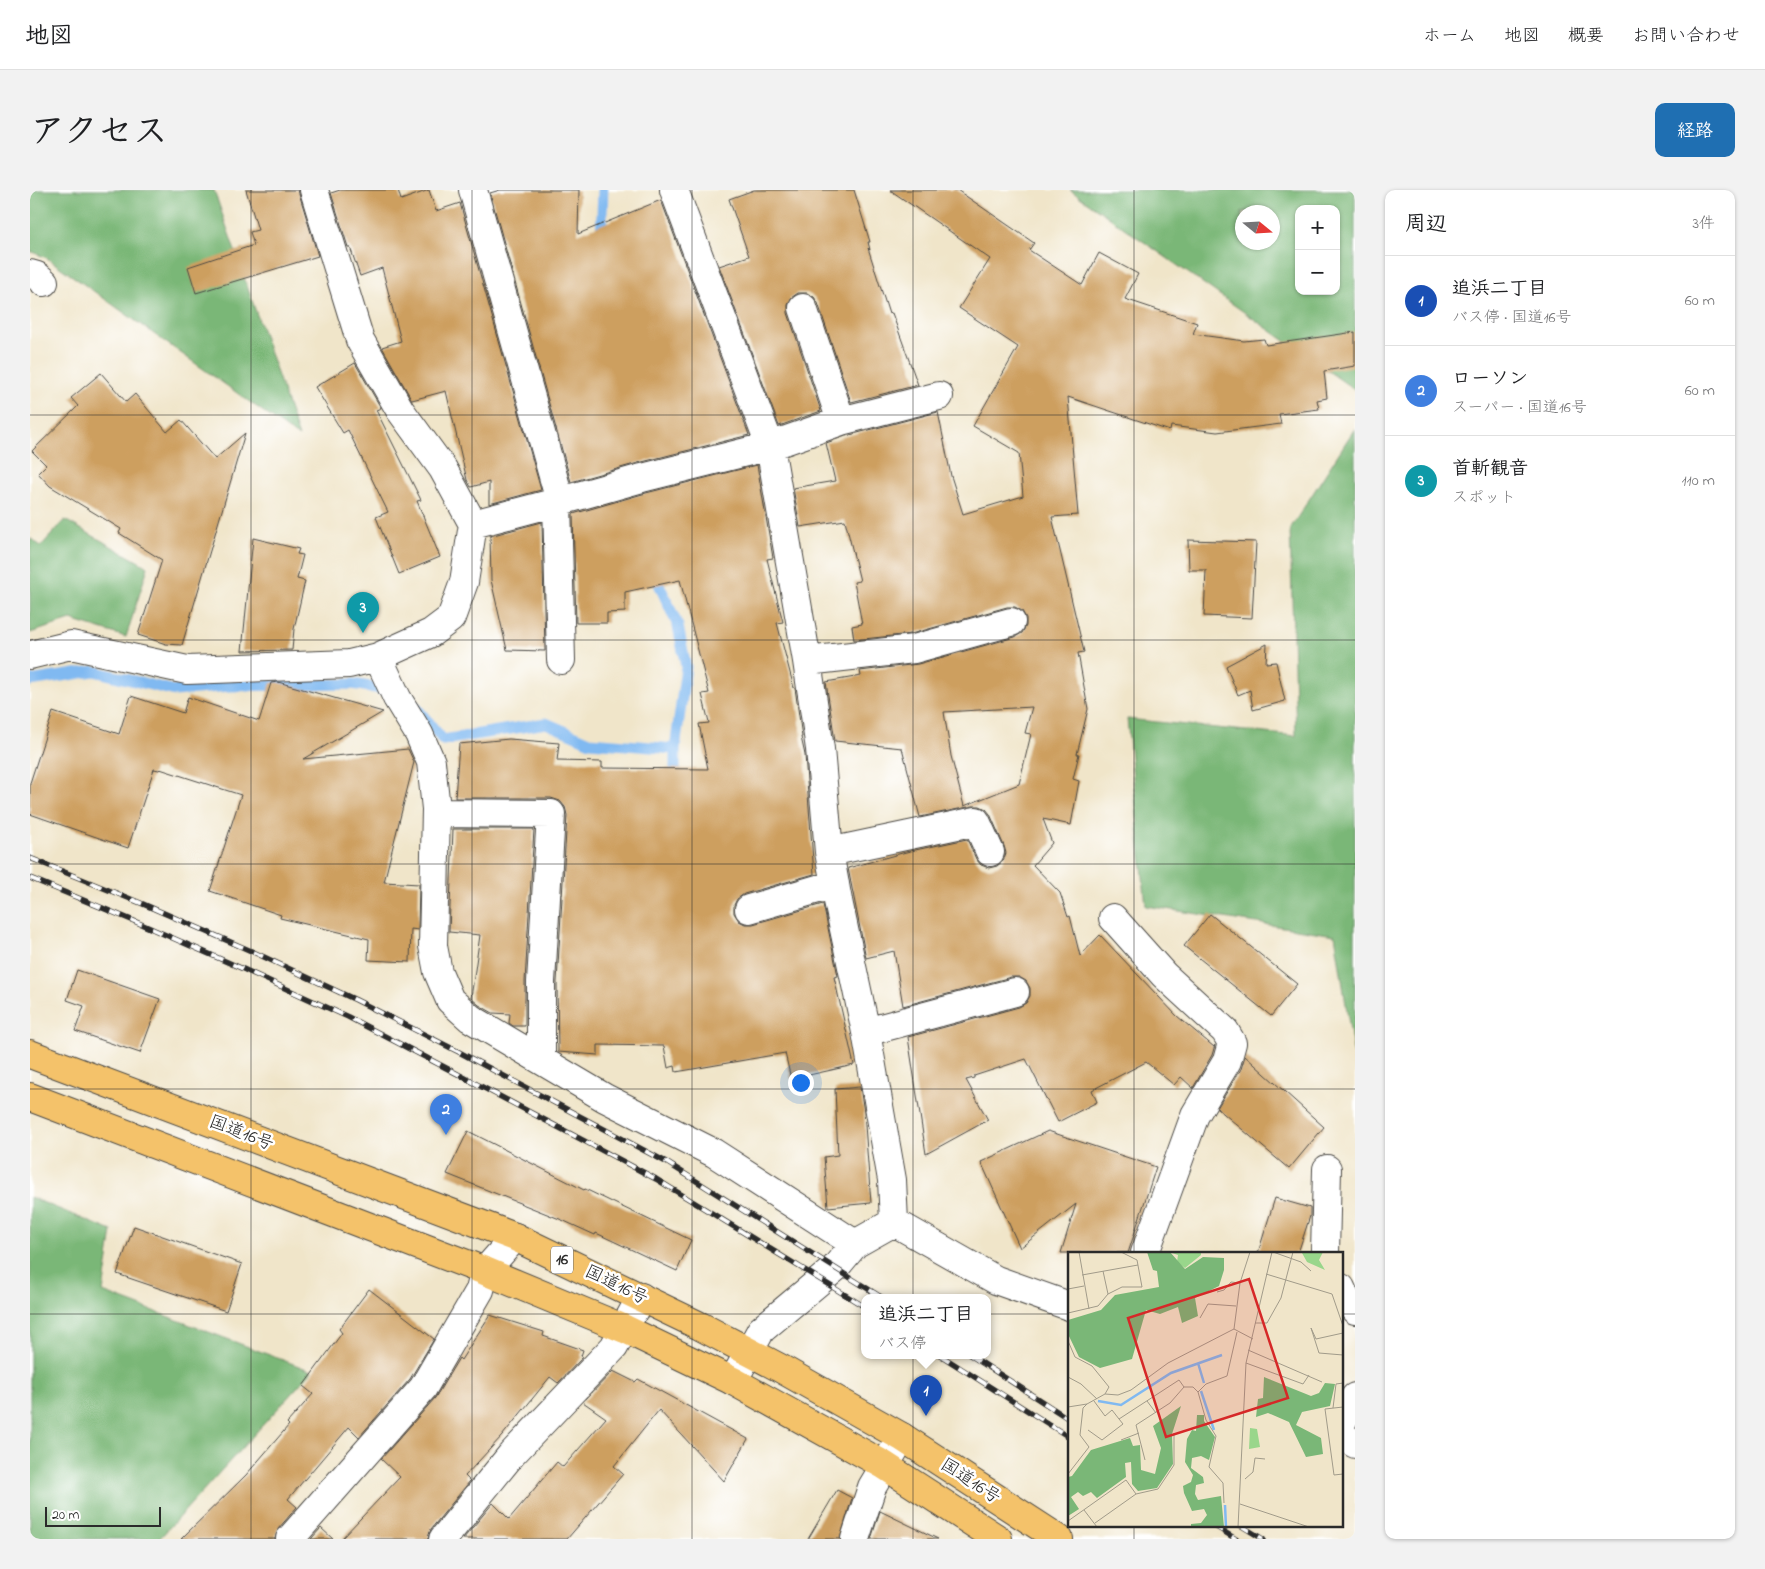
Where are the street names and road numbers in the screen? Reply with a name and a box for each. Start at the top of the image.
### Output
street label: 国道16号 [205,1110,277,1158]
road number: 16 [551,1246,573,1274]
street label: 国道16号 [580,1259,652,1313]
street label: 国道16号 [935,1453,1005,1511]

